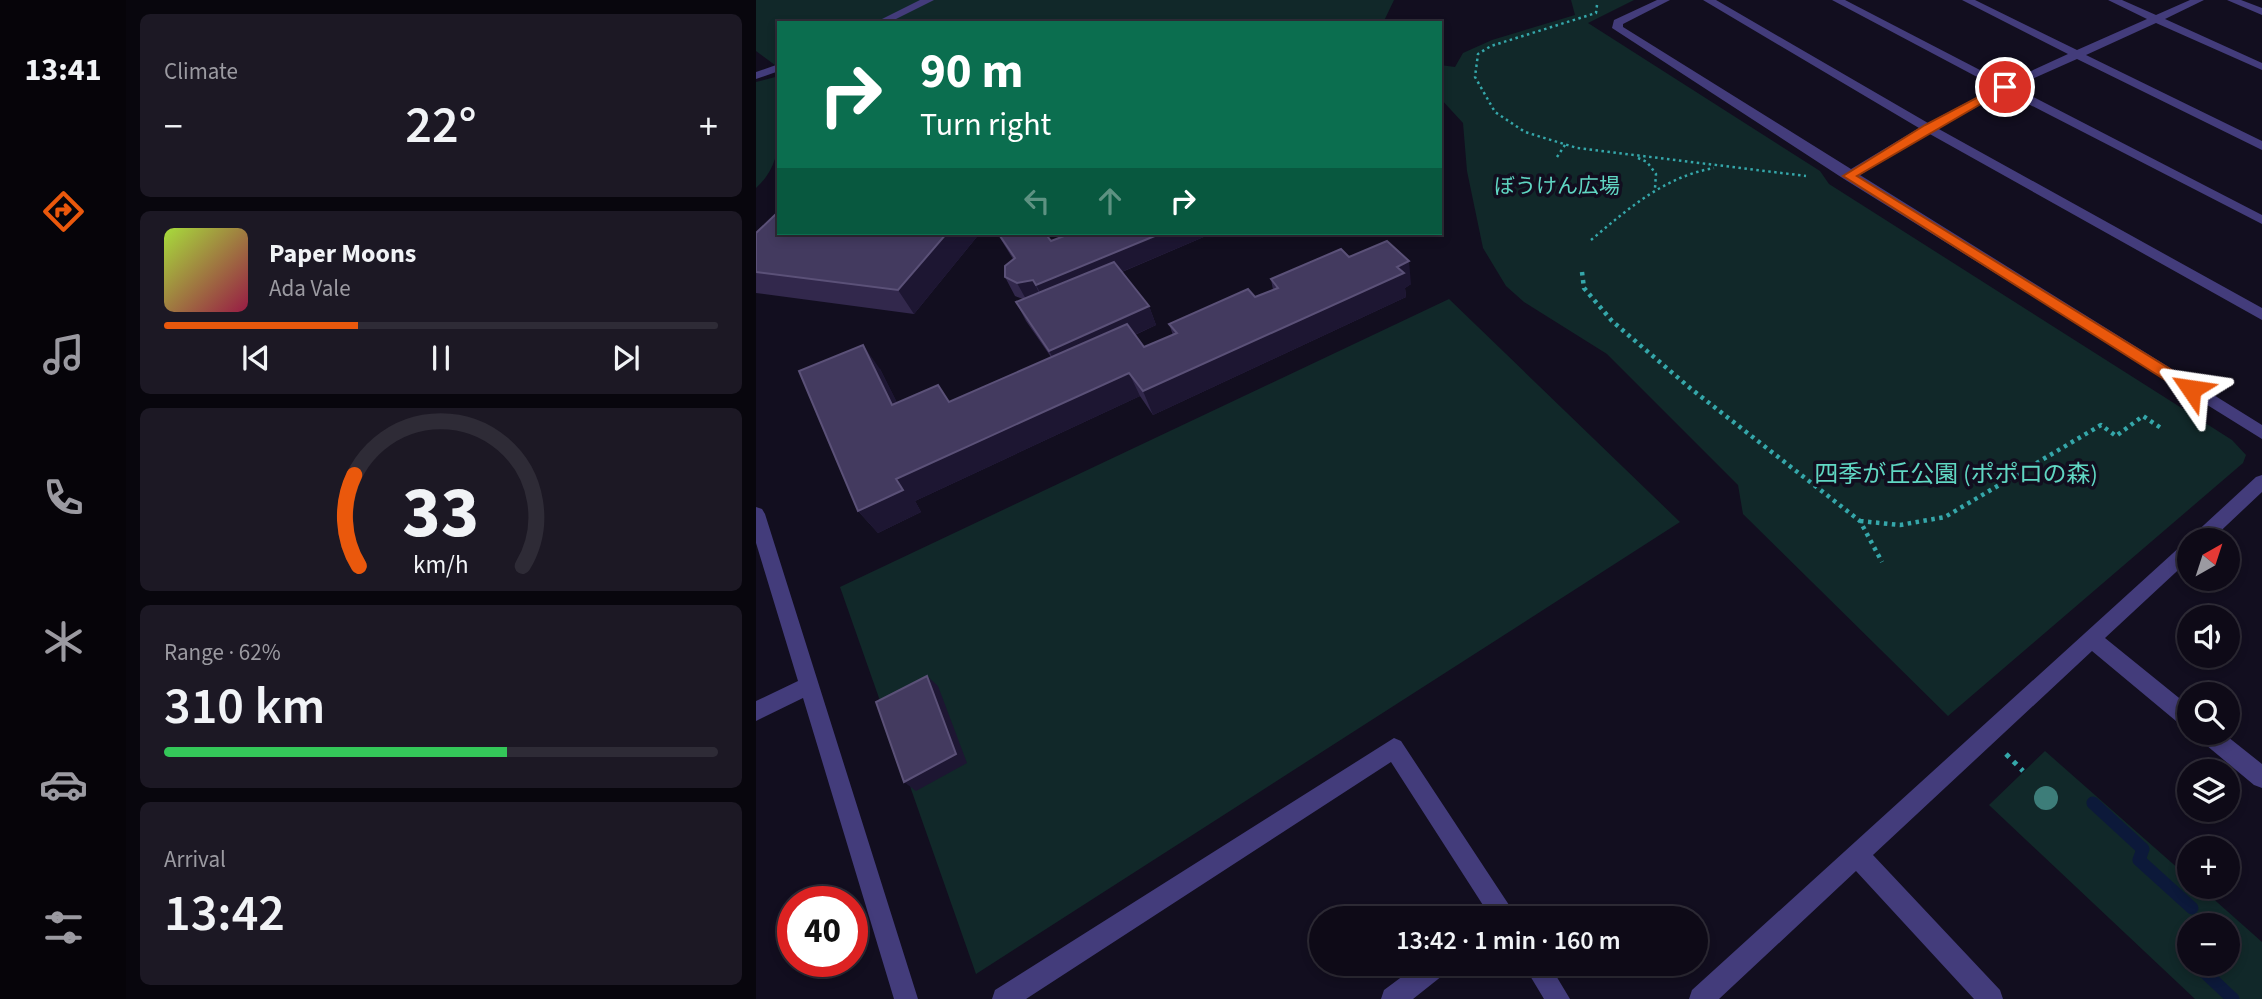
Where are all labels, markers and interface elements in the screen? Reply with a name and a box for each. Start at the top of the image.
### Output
text: 90 m [920,37,1024,107]
text: 13:41 [24,47,102,93]
icon: right [805,49,896,140]
text: Climate [164,55,238,88]
pin [1975,57,2035,117]
icon: arrive [1986,68,2024,106]
text: 22° [405,89,477,163]
text: − [164,100,183,154]
text: + [699,100,718,154]
text: Turn right [920,102,1051,148]
park label: ぼうけん広場 [1494,171,1620,201]
icon: left [1018,182,1056,220]
icon: ahead [1091,182,1129,220]
icon: right [1164,182,1202,220]
icon: directions [39,187,88,236]
text: Paper Moons [269,235,416,272]
text: Ada Vale [269,272,351,305]
icon: music [39,330,88,379]
icon: previous [237,339,275,377]
icon: pause [422,339,460,377]
icon: next [607,339,645,377]
position arrow [2154,352,2228,426]
park label: 四季が丘公園 (ポポロの森) [1814,457,2098,492]
text: 33 [403,461,479,565]
icon: phone [39,473,88,522]
north arrow [2177,528,2240,592]
map controls [2177,528,2240,976]
text: km/h [413,546,469,582]
button: sound [2177,605,2240,668]
icon: climate [39,617,88,666]
text: Range · 62% [164,636,281,669]
text: 310 km [164,670,325,744]
button: search [2177,682,2240,745]
button: layers [2177,759,2240,822]
icon: car [39,760,88,809]
button: + [2177,836,2240,899]
text: Arrival [164,843,226,876]
text: 13:42 [164,877,285,951]
speed limit sign: 40 [777,886,868,977]
icon: filters [39,903,88,952]
button: − [2177,913,2240,976]
text: 13:42 · 1 min · 160 m [1396,922,1621,959]

